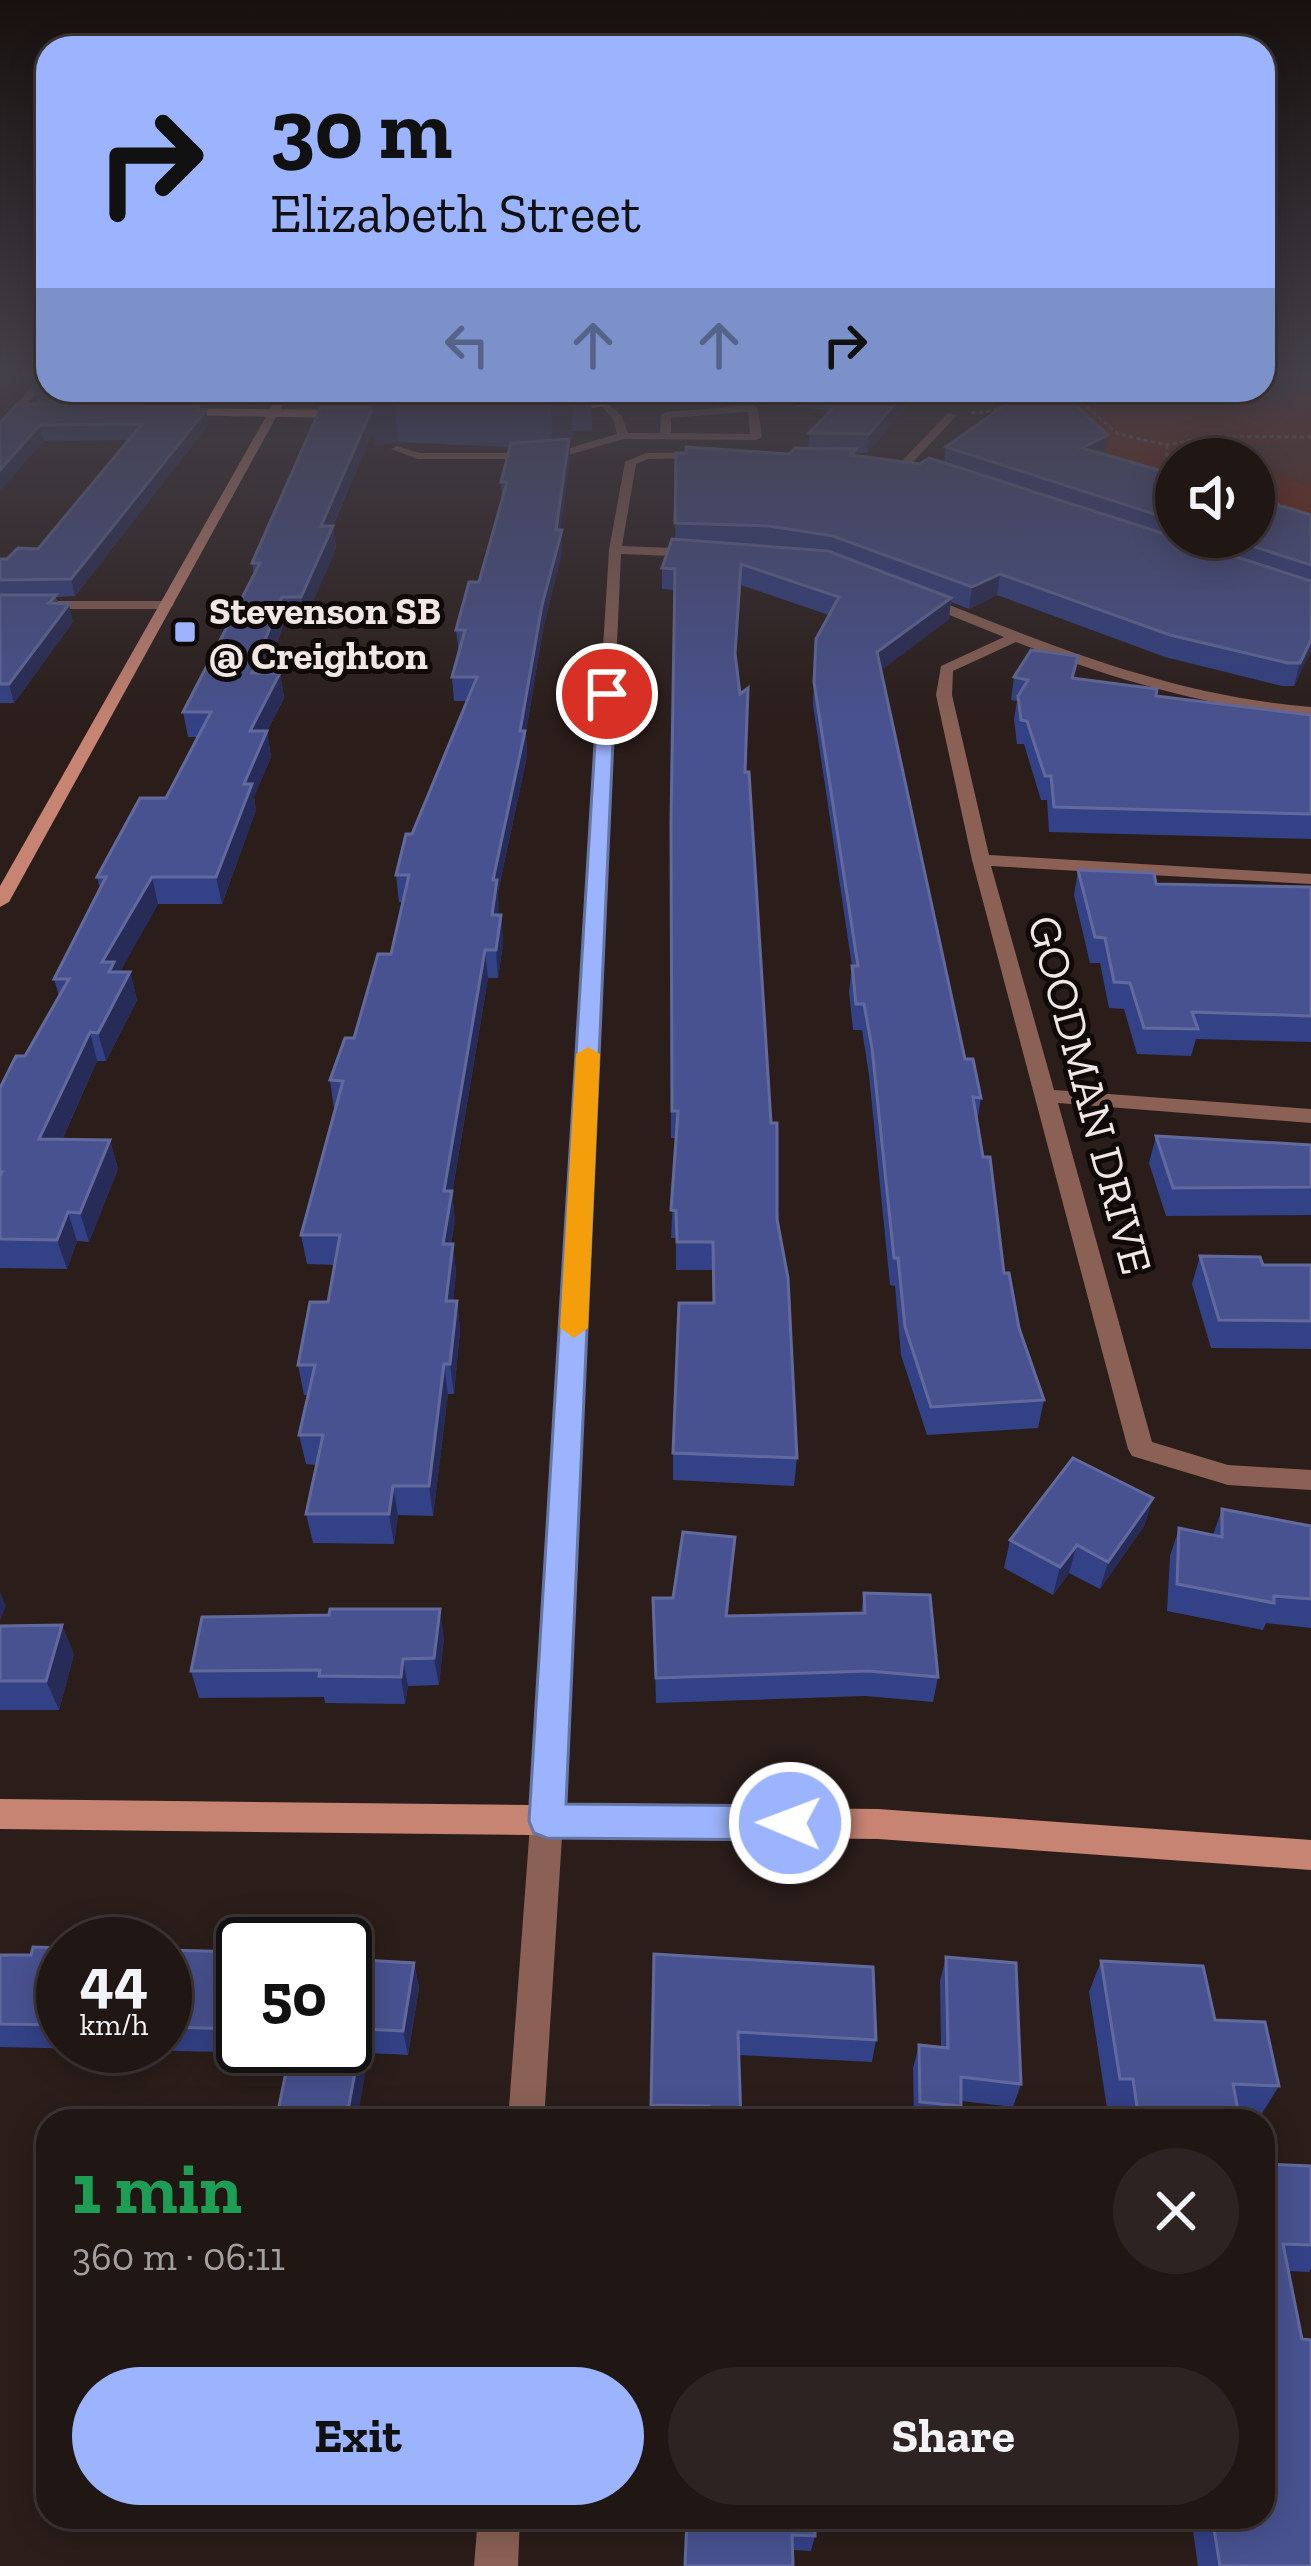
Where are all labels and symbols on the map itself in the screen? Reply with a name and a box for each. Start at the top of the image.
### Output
place label: Stevenson SB @ Creighton [209,587,441,679]
marker: Stevenson SB @ Creighton [172,619,198,645]
pin [556,643,658,745]
street label: GOODMAN DRIVE [1016,910,1164,1280]
position arrow [727,1760,853,1886]
speed limit sign: 50 [216,1917,372,2073]

